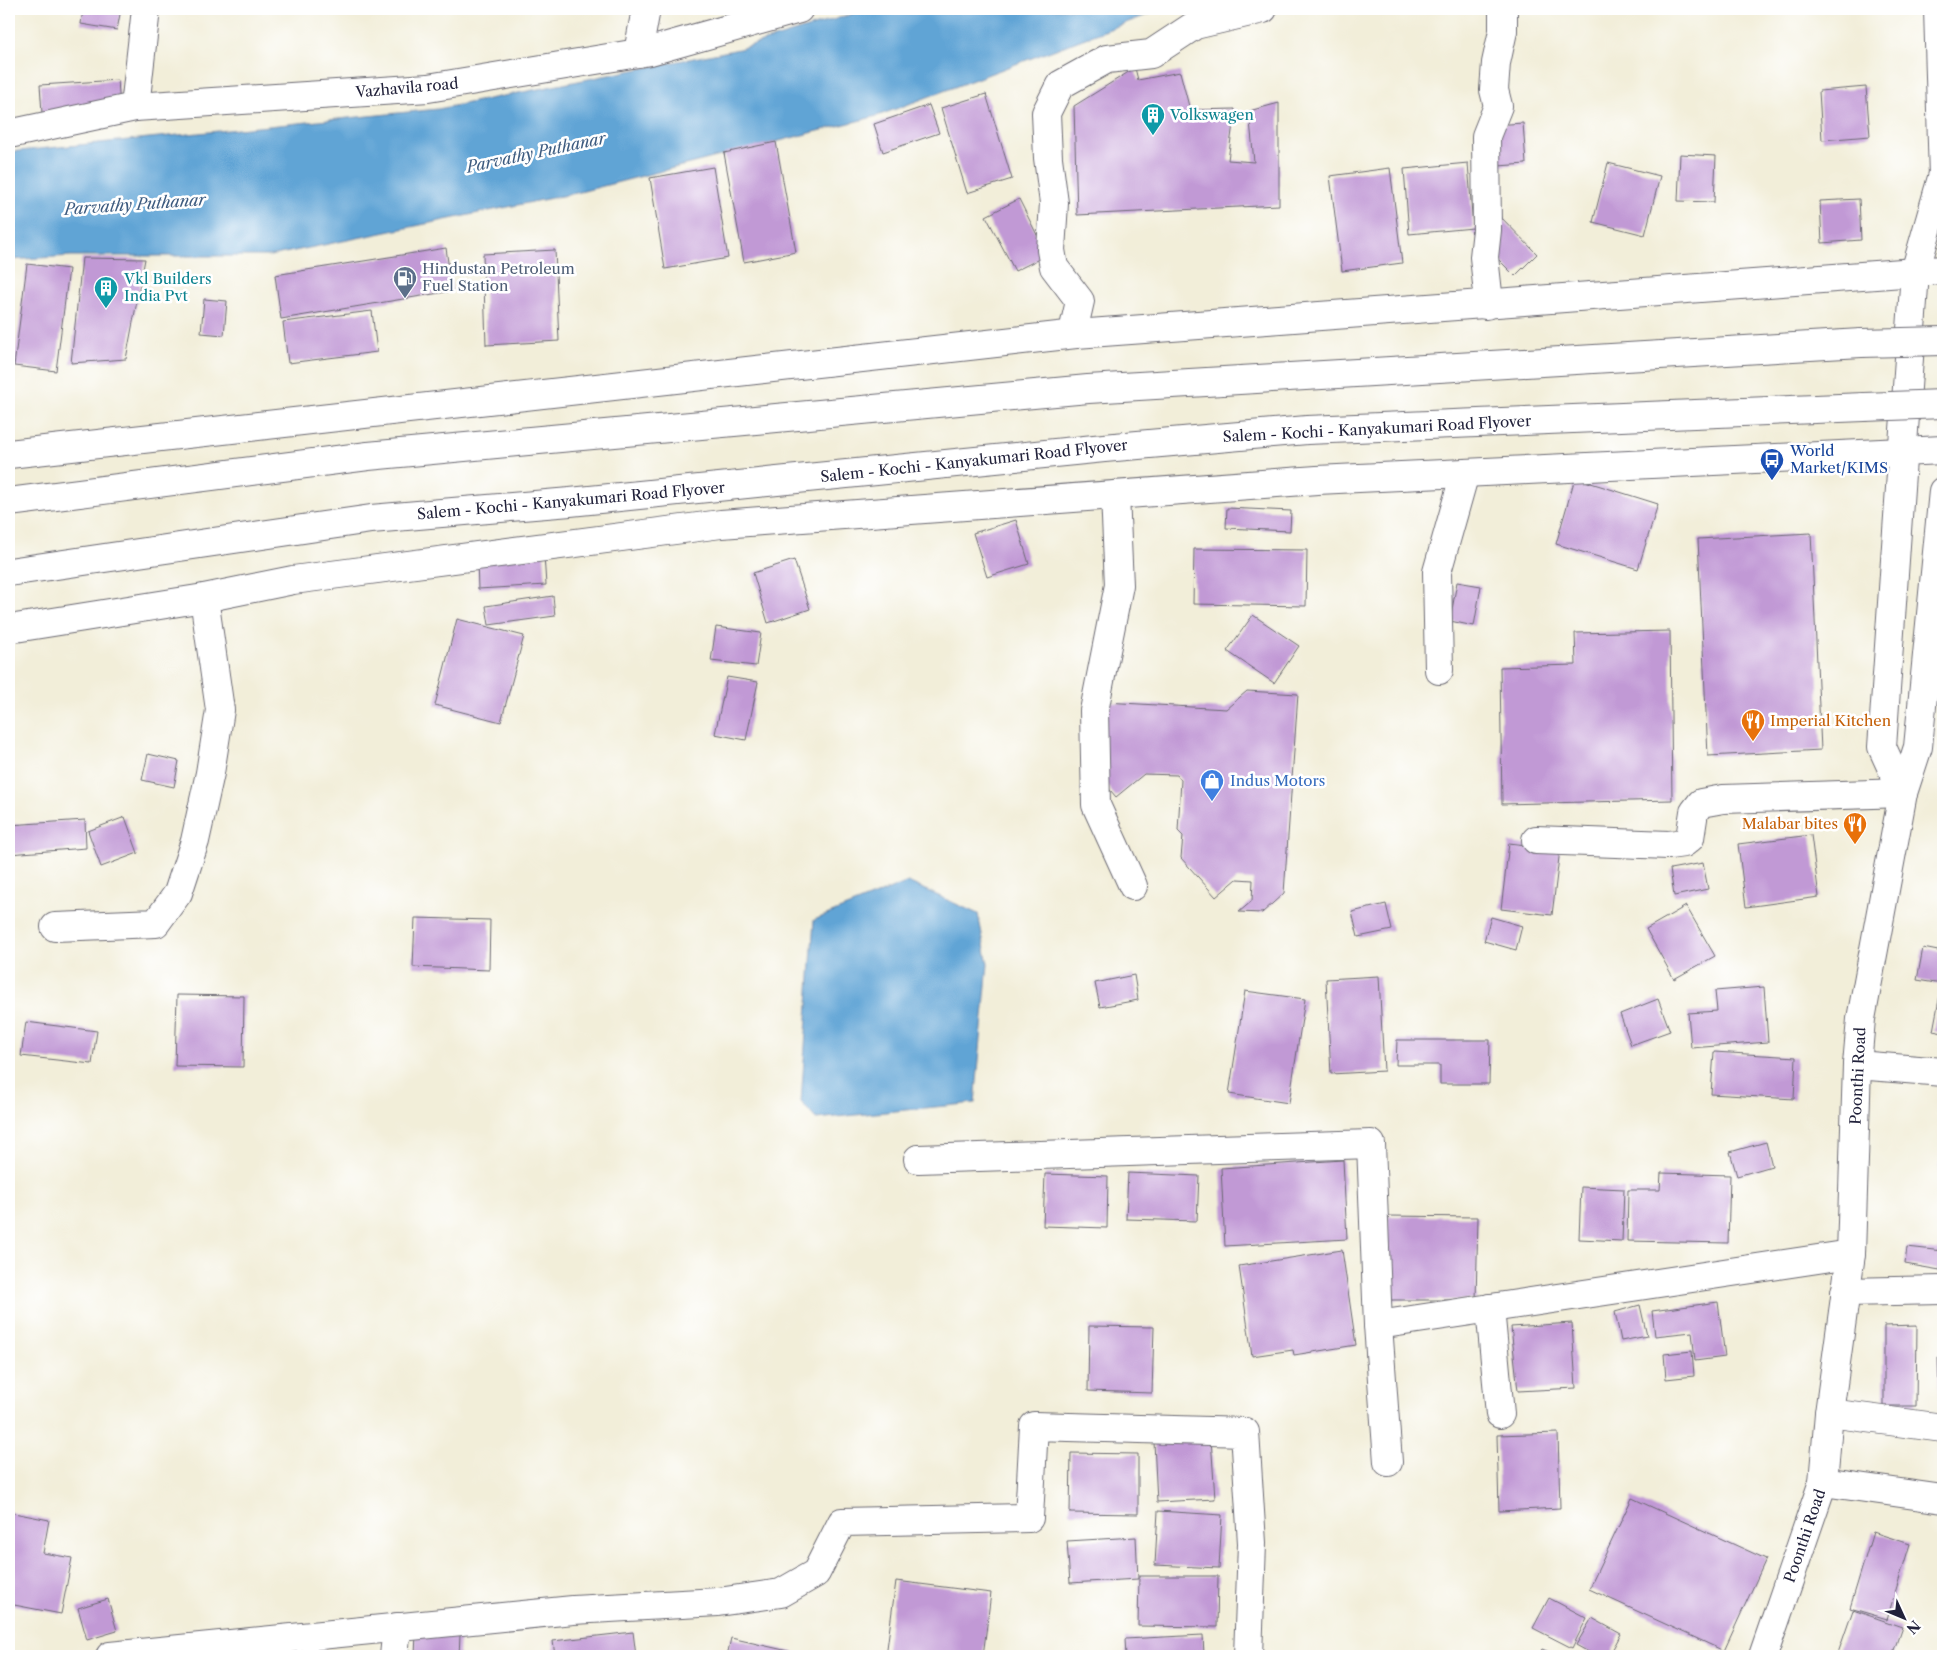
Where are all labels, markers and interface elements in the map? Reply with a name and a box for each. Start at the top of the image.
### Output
street label: Vazhavila road [354,74,459,102]
building icon: Volkswagen [1140,102,1166,136]
place label: Volkswagen [1169,105,1254,124]
water label: Parvathy Puthanar [462,127,609,177]
water label: Parvathy Puthanar [61,189,208,219]
place label: Hindustan Petroleum Fuel Station [422,259,575,295]
fuel station icon: Hindustan Petroleum Fuel Station [392,265,418,299]
place label: Vkl Builders India Pvt [123,269,212,305]
building icon: Vkl Builders India Pvt [93,275,119,309]
street label: Salem - Kochi - Kanyakumari Road Flyover [1222,411,1532,446]
street label: Salem - Kochi - Kanyakumari Road Flyover [819,435,1129,486]
place label: World Market/KIMS [1789,441,1888,477]
bus stop icon: World Market/KIMS [1759,447,1785,481]
street label: Salem - Kochi - Kanyakumari Road Flyover [416,478,726,523]
restaurant icon: Imperial Kitchen [1740,708,1766,742]
place label: Imperial Kitchen [1770,711,1892,730]
shop icon: Indus Motors [1199,768,1225,802]
place label: Indus Motors [1230,771,1325,790]
restaurant icon: Malabar bites [1842,811,1868,845]
place label: Malabar bites [1742,814,1838,833]
street label: Poonthi Road [1845,1027,1870,1125]
street label: Poonthi Road [1780,1487,1829,1585]
north arrow [1880,1592,1930,1642]
text: N [1903,1616,1924,1638]

